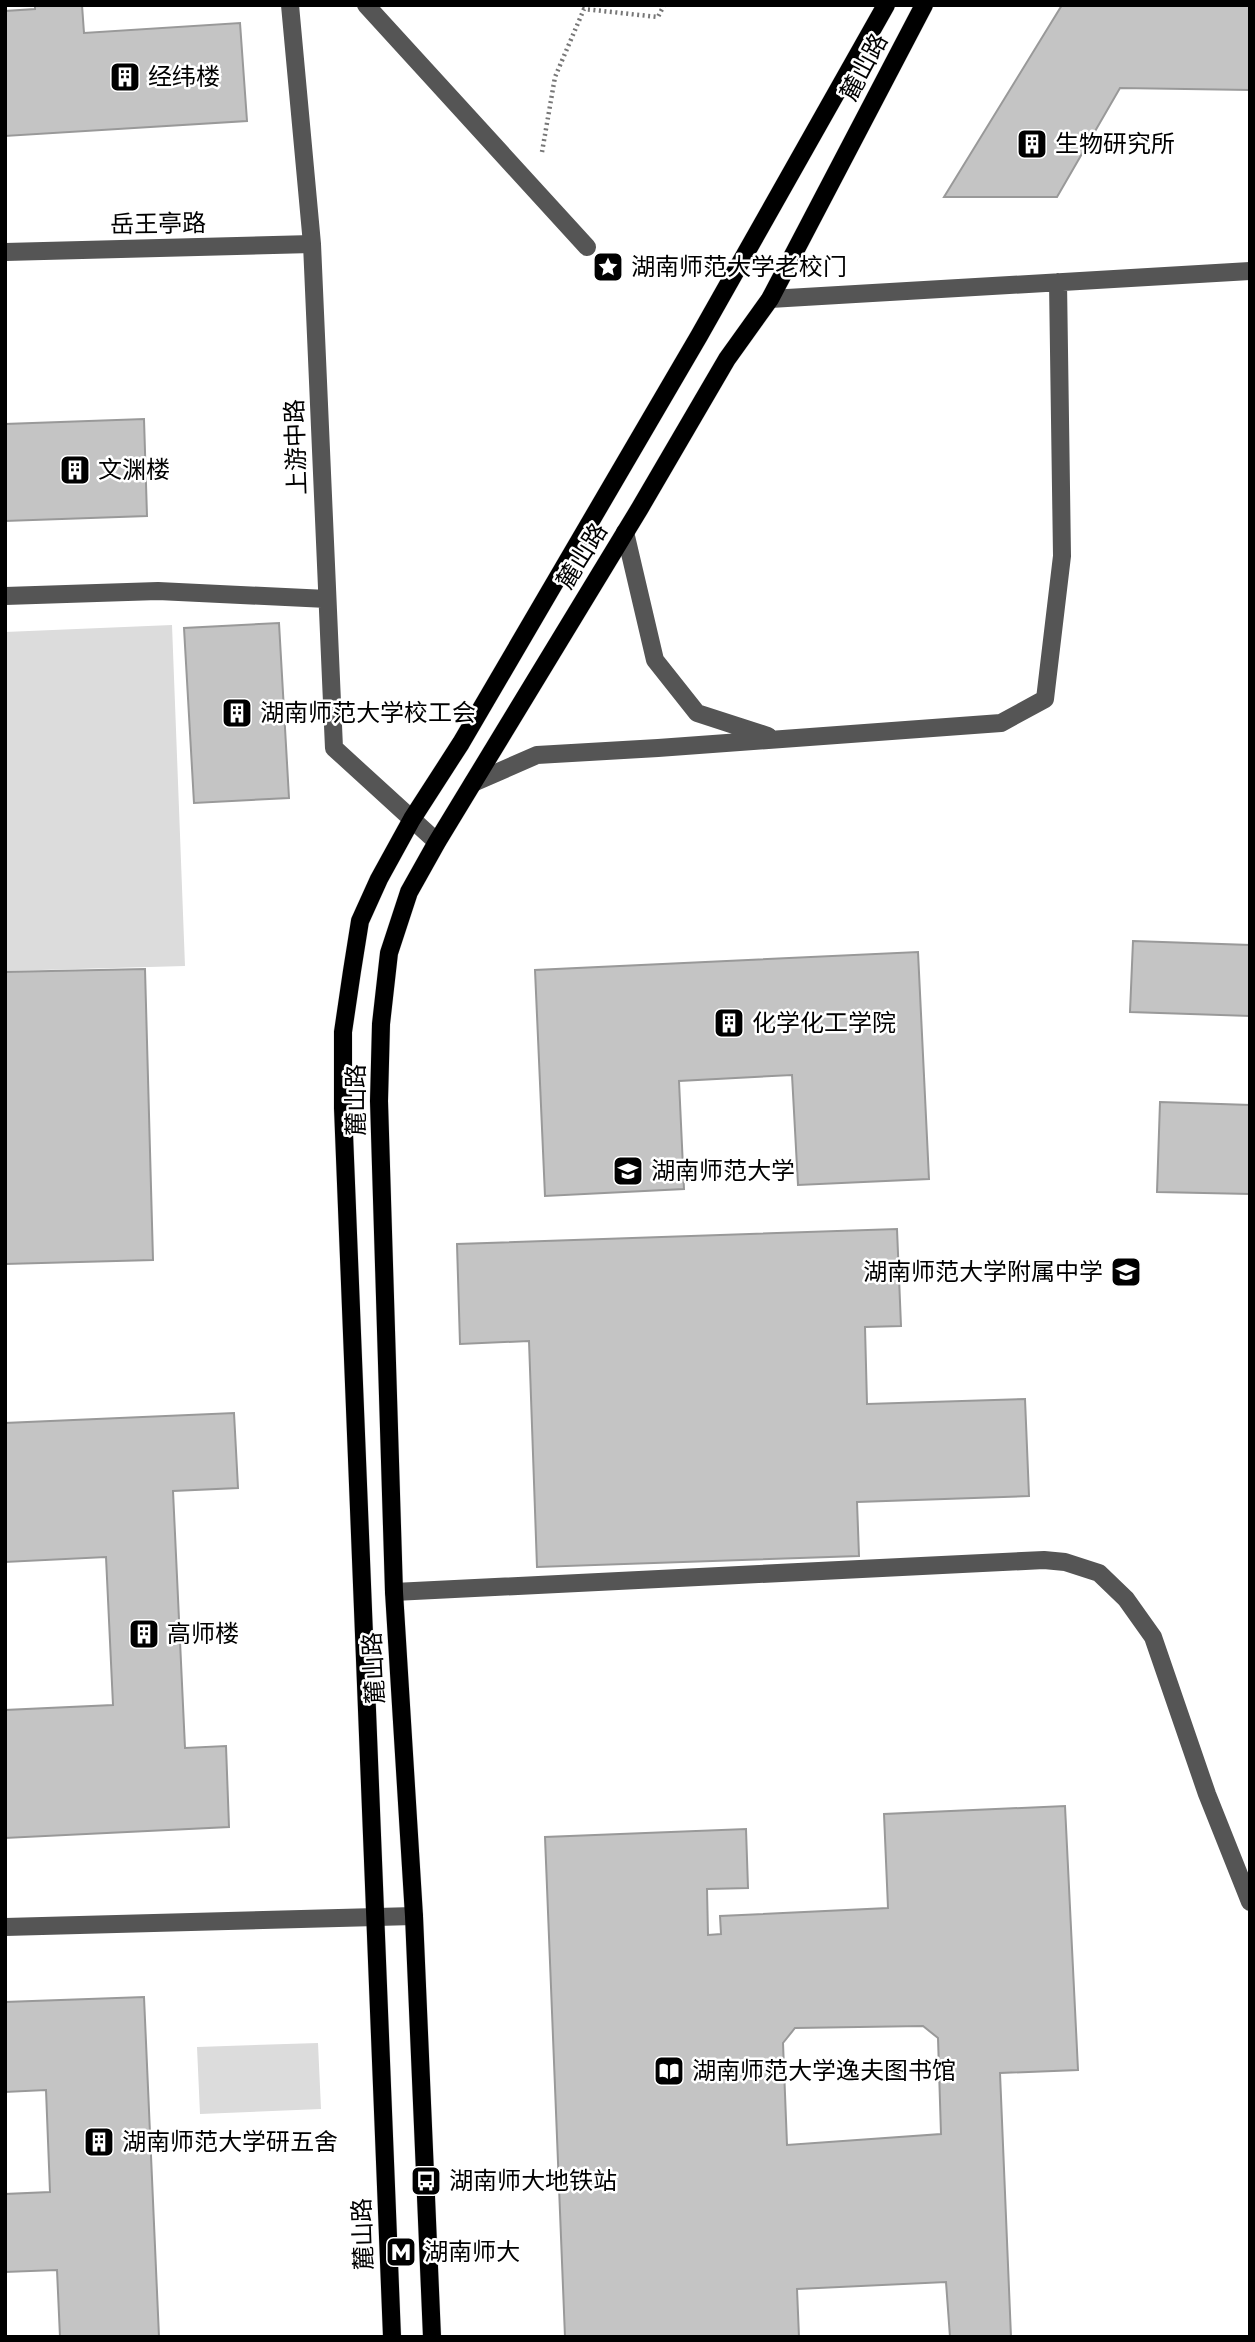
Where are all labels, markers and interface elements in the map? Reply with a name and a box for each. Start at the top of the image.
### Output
street label: 麓山路 [833,28,892,105]
building icon: 经纬楼 [108,60,142,94]
place label: 经纬楼 [148,61,220,90]
building icon: 生物研究所 [1015,127,1049,161]
place label: 生物研究所 [1055,128,1175,157]
street label: 岳王亭路 [110,207,206,238]
place icon: 湖南师范大学老校门 [591,250,625,284]
place label: 湖南师范大学老校门 [631,251,847,280]
street label: 上游中路 [278,399,311,496]
building icon: 文渊楼 [58,453,92,487]
place label: 文渊楼 [98,454,170,483]
street label: 麓山路 [549,517,612,593]
building icon: 湖南师范大学校工会 [220,696,254,730]
place label: 湖南师范大学校工会 [260,697,476,726]
building icon: 化学化工学院 [712,1006,746,1040]
place label: 化学化工学院 [752,1007,896,1036]
street label: 麓山路 [340,1064,369,1136]
school or university icon: 湖南师范大学 [611,1154,645,1188]
place label: 湖南师范大学 [651,1155,795,1184]
school or university icon: 湖南师范大学附属中学 [1109,1255,1143,1289]
place label: 湖南师范大学附属中学 [863,1256,1103,1285]
building icon: 高师楼 [127,1617,161,1651]
place label: 高师楼 [167,1618,239,1647]
street label: 麓山路 [356,1631,389,1705]
library icon: 湖南师范大学逸夫图书馆 [652,2054,686,2088]
place label: 湖南师范大学逸夫图书馆 [692,2055,956,2084]
building icon: 湖南师范大学研五舍 [82,2125,116,2159]
place label: 湖南师范大学研五舍 [122,2126,338,2155]
bus stop icon: 湖南师大地铁站 [409,2164,443,2198]
place label: 湖南师大地铁站 [449,2165,617,2194]
street label: 麓山路 [346,2198,377,2271]
metro station icon: 湖南师大 [384,2235,418,2269]
place label: 湖南师大 [424,2236,520,2265]

